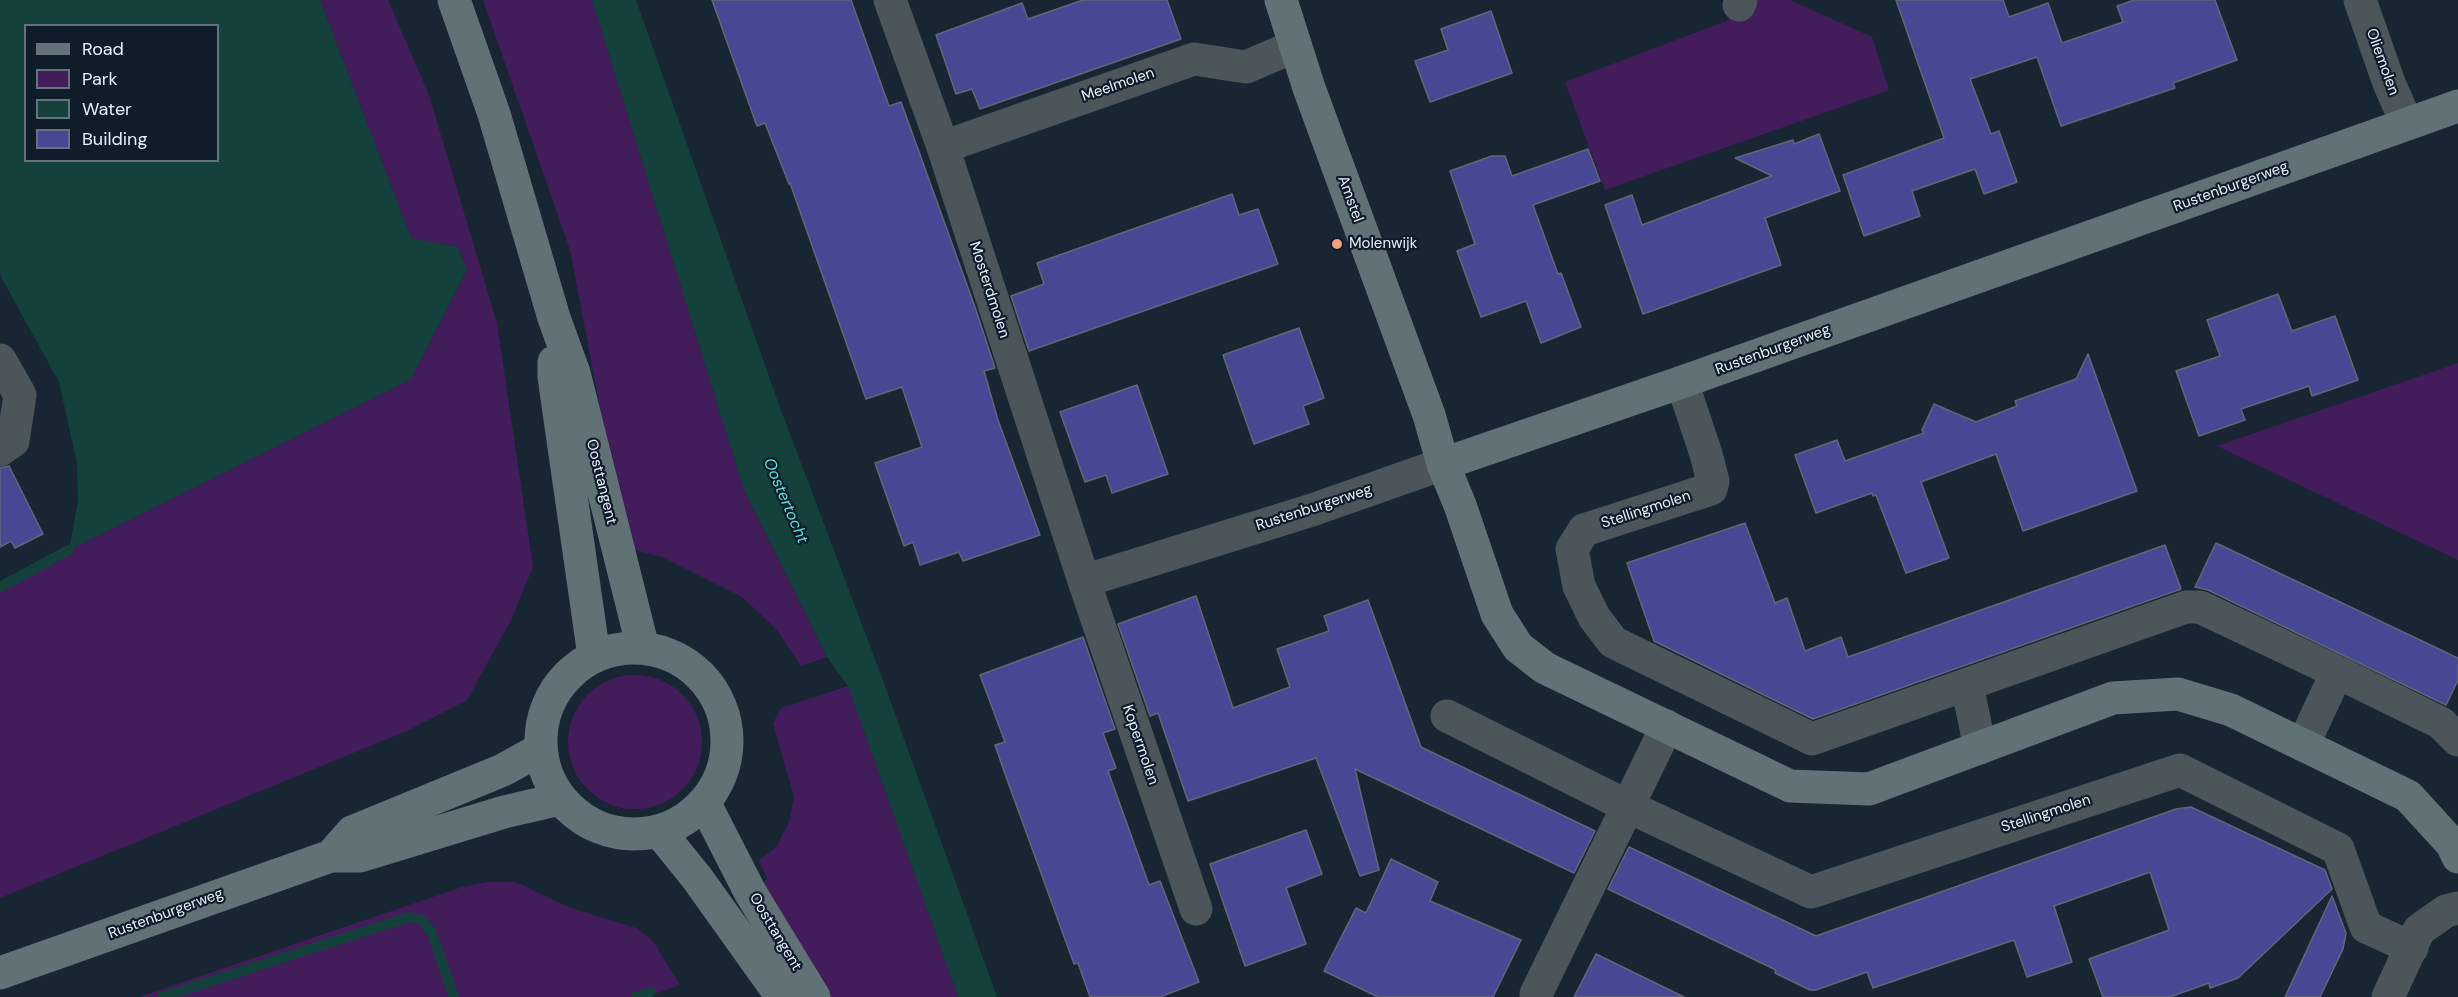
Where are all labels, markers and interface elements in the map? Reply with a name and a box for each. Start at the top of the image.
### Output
legend [24,24,219,162]
street label: Oliemolen [2362,26,2402,98]
text: Road [82,37,124,61]
street label: Meelmolen [1079,64,1157,106]
text: Park [82,67,118,91]
text: Water [82,97,132,121]
text: Building [82,127,147,151]
street label: Rustenburgerweg [2171,158,2291,216]
street label: Amstel [1333,173,1367,225]
place label: Molenwijk [1349,235,1417,253]
marker: Molenwijk [1330,237,1344,251]
street label: Mosterdmolen [965,240,1013,340]
street label: Rustenburgerweg [1713,321,1833,379]
street label: Oosttangent [582,437,620,527]
water label: Oostertocht [758,455,812,547]
street label: Rustenburgerweg [1254,481,1374,535]
street label: Stellingmolen [1599,487,1693,533]
street label: Kopermolen [1118,703,1162,787]
street label: Stellingmolen [1999,791,2093,837]
street label: Rustenburgerweg [106,885,226,943]
street label: Oosttangent [745,890,805,974]

